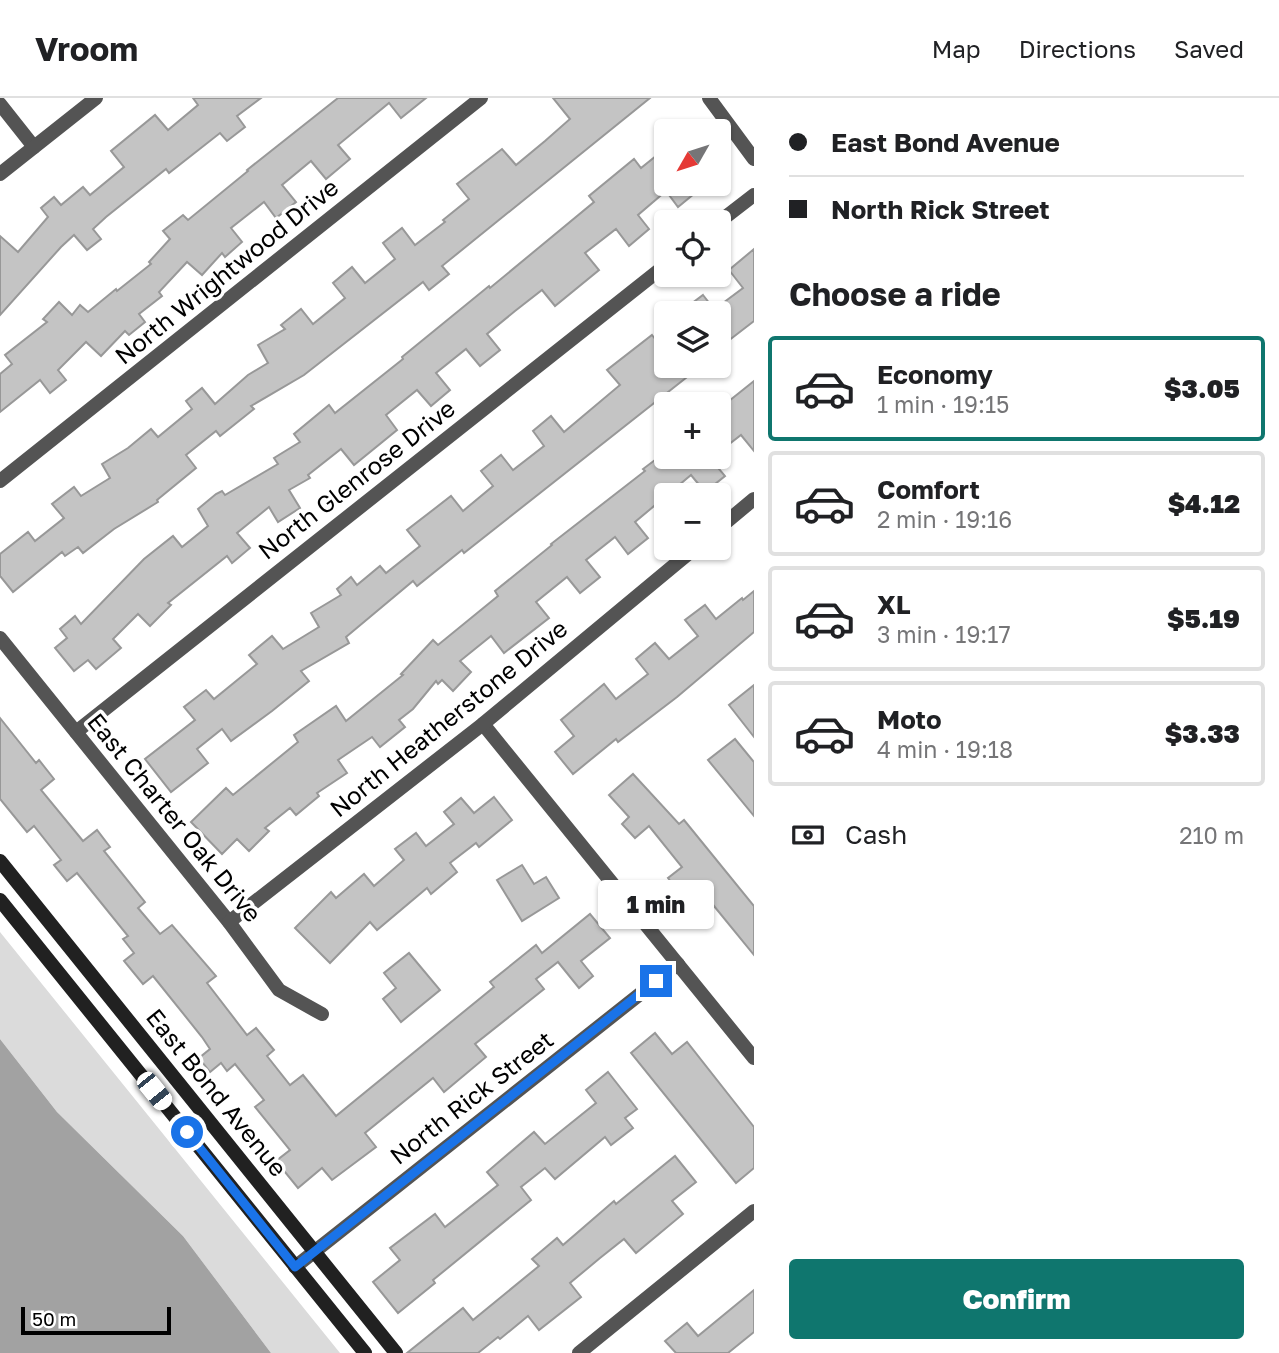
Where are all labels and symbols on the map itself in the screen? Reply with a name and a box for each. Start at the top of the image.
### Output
north arrow [654,119,732,196]
street label: North Wrightwood Drive [109,172,343,370]
street label: North Glenrose Drive [252,393,460,565]
street label: North Heatherstone Drive [324,613,573,823]
street label: East Charter Oak Drive [82,707,268,927]
callout: 1 min [598,880,714,928]
route end [640,965,672,997]
street label: East Bond Avenue [141,1002,294,1182]
street label: North Rick Street [384,1024,559,1170]
car [133,1068,176,1114]
route start [171,1116,203,1148]
scale bar [21,1304,172,1336]

